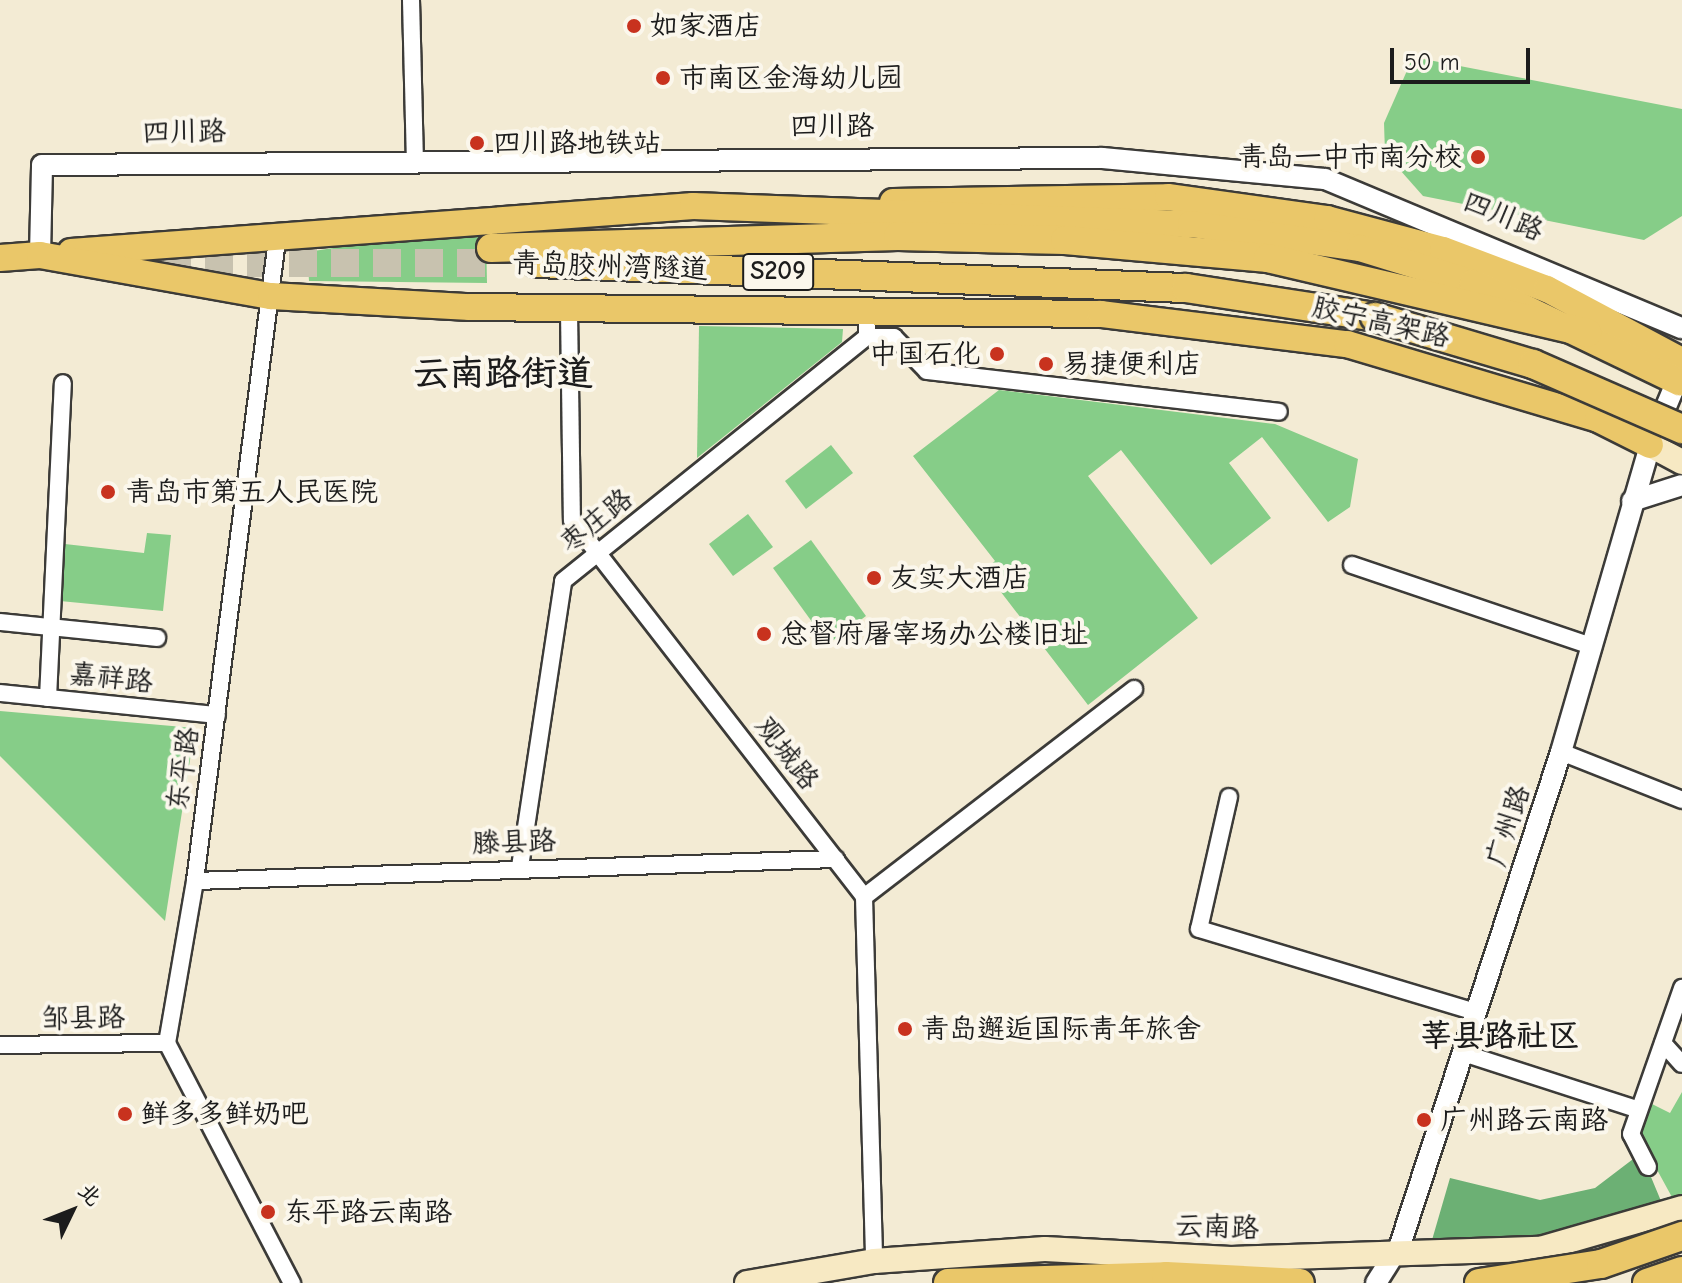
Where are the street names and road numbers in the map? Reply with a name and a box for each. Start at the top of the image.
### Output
street label: 四川路 [790,109,874,143]
street label: 四川路 [142,114,226,150]
street label: 四川路 [1458,184,1548,248]
street label: 青岛胶州湾隧道 [511,246,709,286]
road number: S209 [742,250,814,294]
street label: 胶宁高架路 [1309,290,1453,354]
street label: 枣庄路 [553,482,639,560]
street label: 嘉祥路 [67,657,155,699]
street label: 观城路 [748,710,826,796]
street label: 东平路 [161,725,205,813]
street label: 广州路 [1479,781,1537,871]
street label: 滕县路 [471,824,557,860]
street label: 邹县路 [41,1000,125,1036]
street label: 云南路 [1174,1209,1260,1245]

